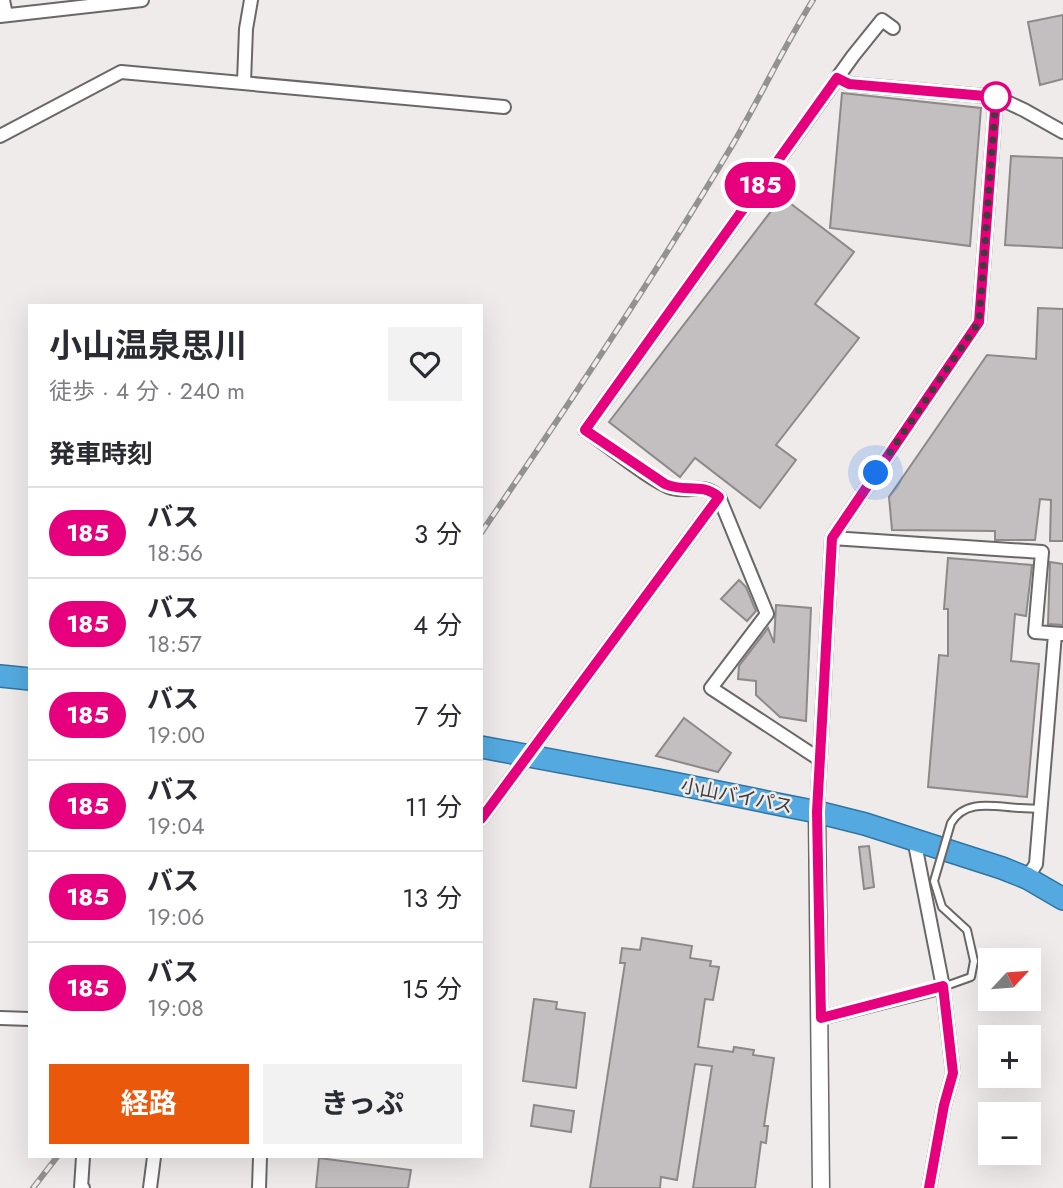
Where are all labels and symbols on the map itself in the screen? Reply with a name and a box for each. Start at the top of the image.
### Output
unlabelled marker [981,82,1011,112]
line badge: 185 [720,162,800,208]
your location [858,455,893,490]
street label: 小山バイパス [679,772,795,820]
north arrow [978,948,1041,1012]

